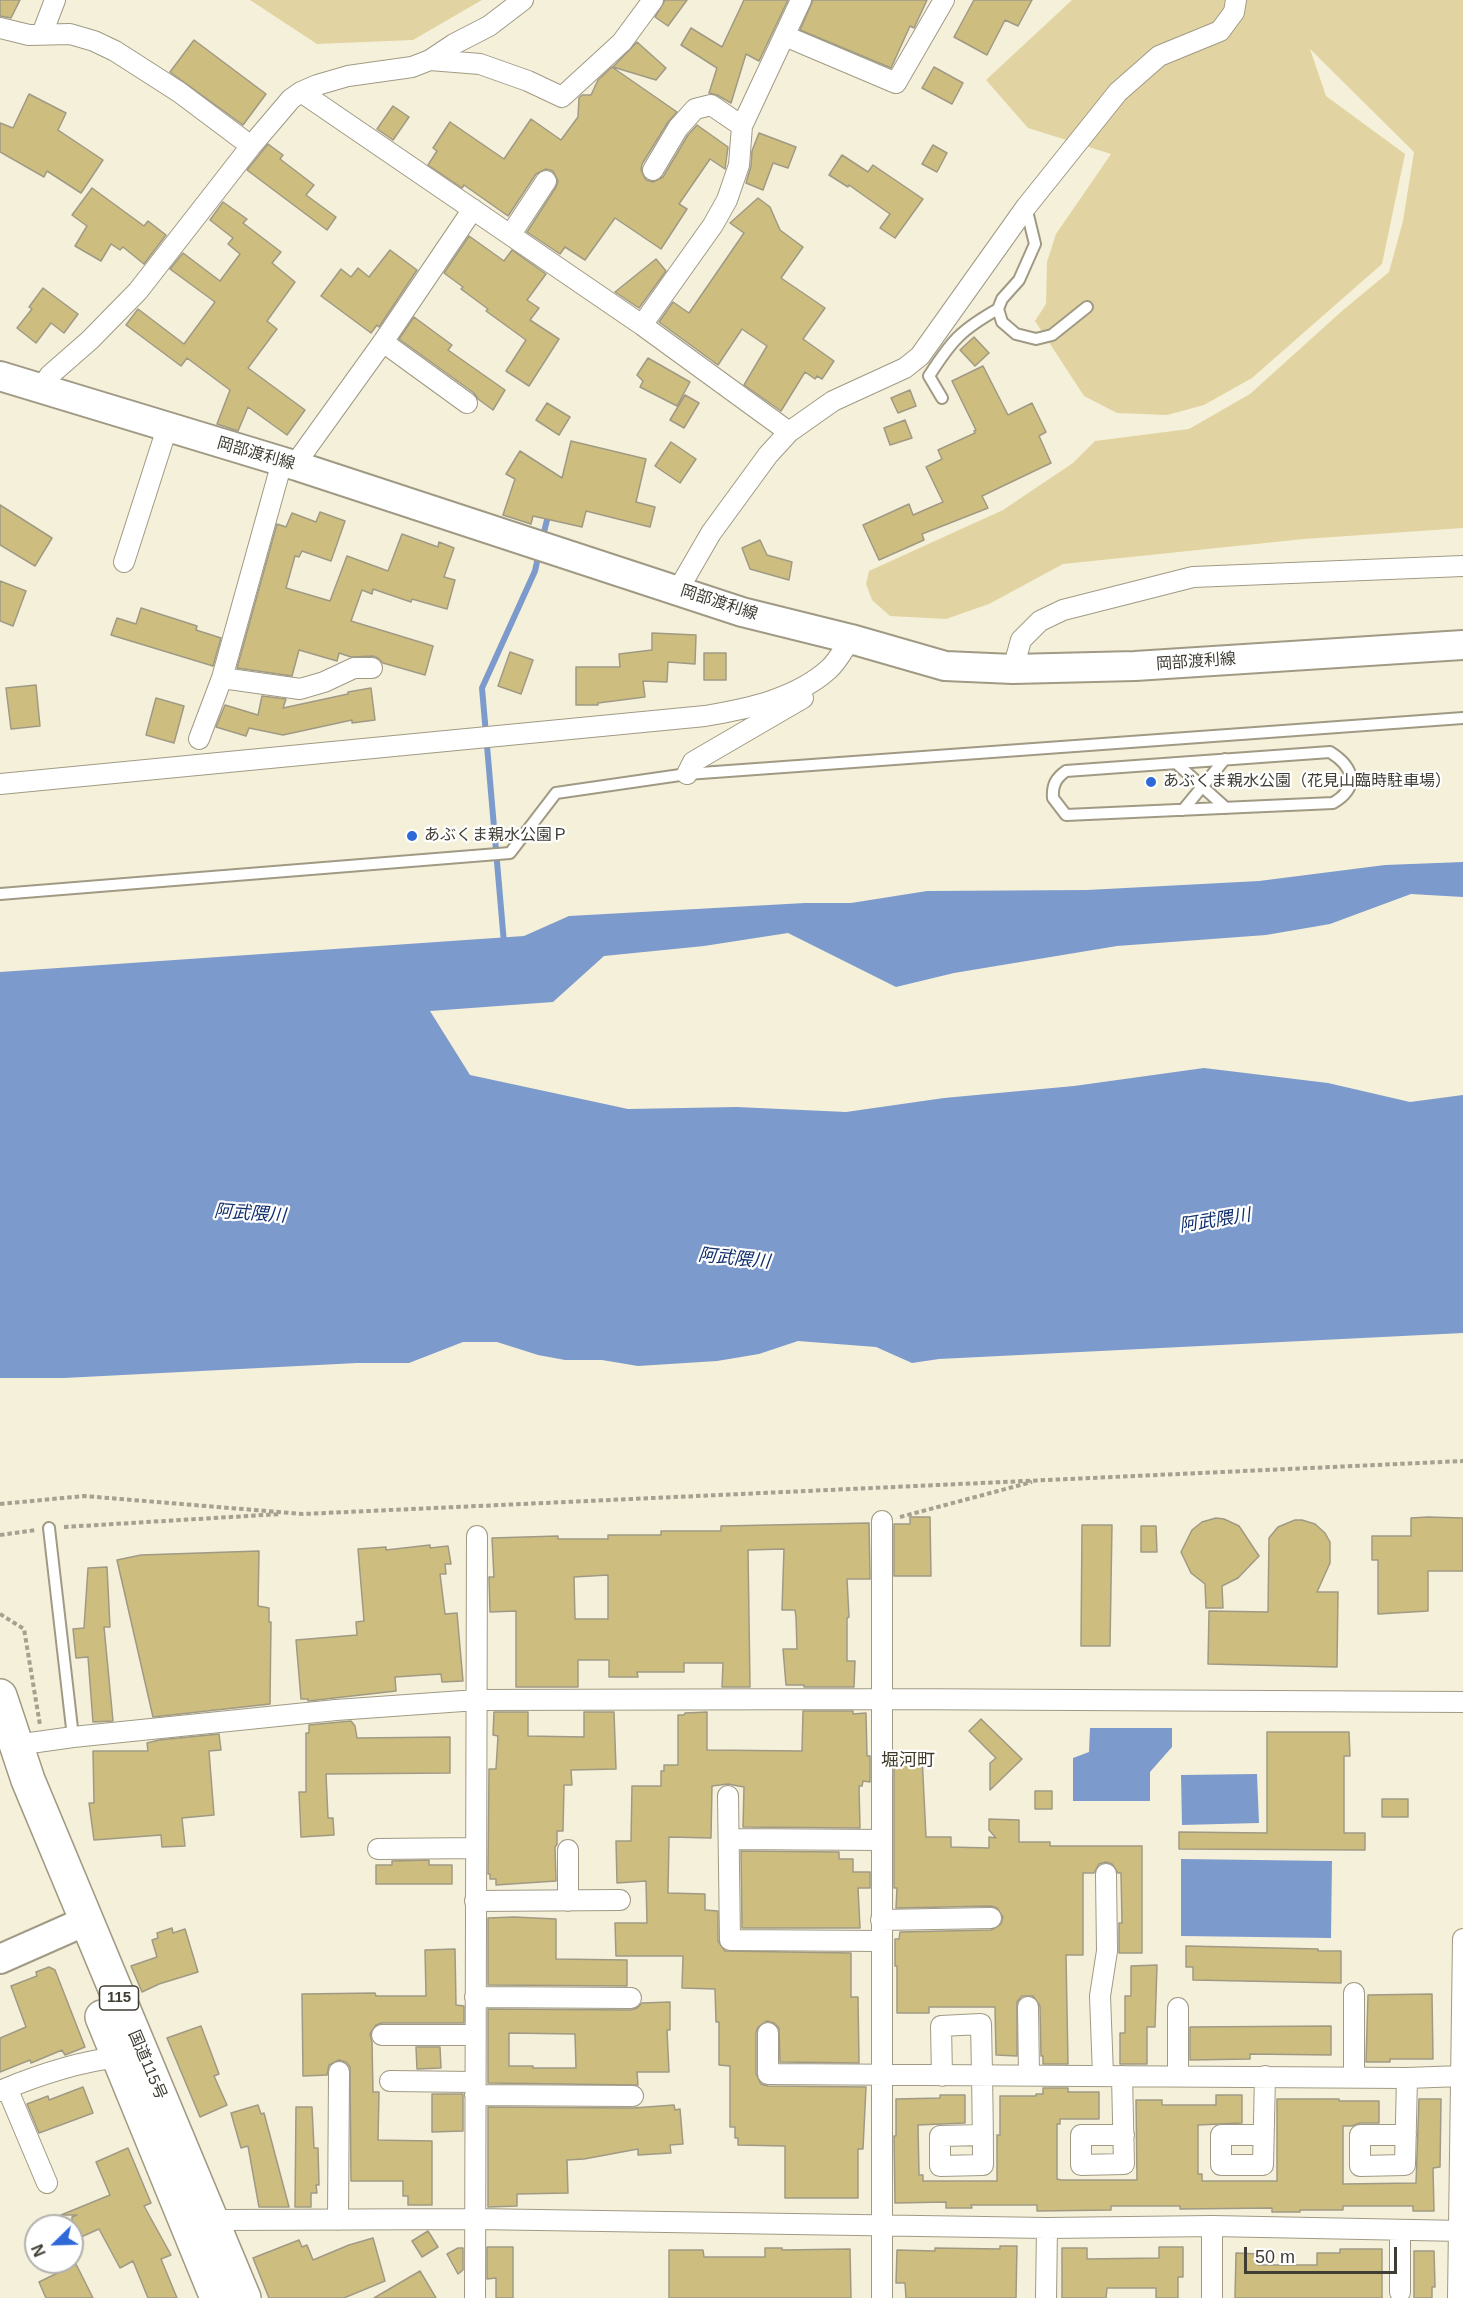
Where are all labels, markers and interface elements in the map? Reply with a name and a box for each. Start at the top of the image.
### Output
street label: 岡部渡利線 [215,434,297,474]
street label: 岡部渡利線 [678,582,760,624]
street label: 岡部渡利線 [1155,650,1237,674]
place label: あぶくま親水公園（花見山臨時駐車場） [1163,772,1451,792]
marker: あぶくま親水公園（花見山臨時駐車場） [1144,775,1158,789]
place label: あぶくま親水公園Ｐ [424,826,568,846]
marker: あぶくま親水公園Ｐ [405,829,419,843]
water label: 阿武隈川 [213,1201,287,1227]
water label: 阿武隈川 [1178,1205,1252,1237]
water label: 阿武隈川 [697,1244,771,1274]
district label: 堀河町 [881,1750,935,1772]
road number: 115 [100,1986,138,2010]
street label: 国道115号 [124,2027,170,2103]
north arrow [24,2214,84,2274]
scale bar [1247,2235,1400,2273]
text: N [29,2242,49,2259]
text: 50 m [1255,2247,1295,2267]

